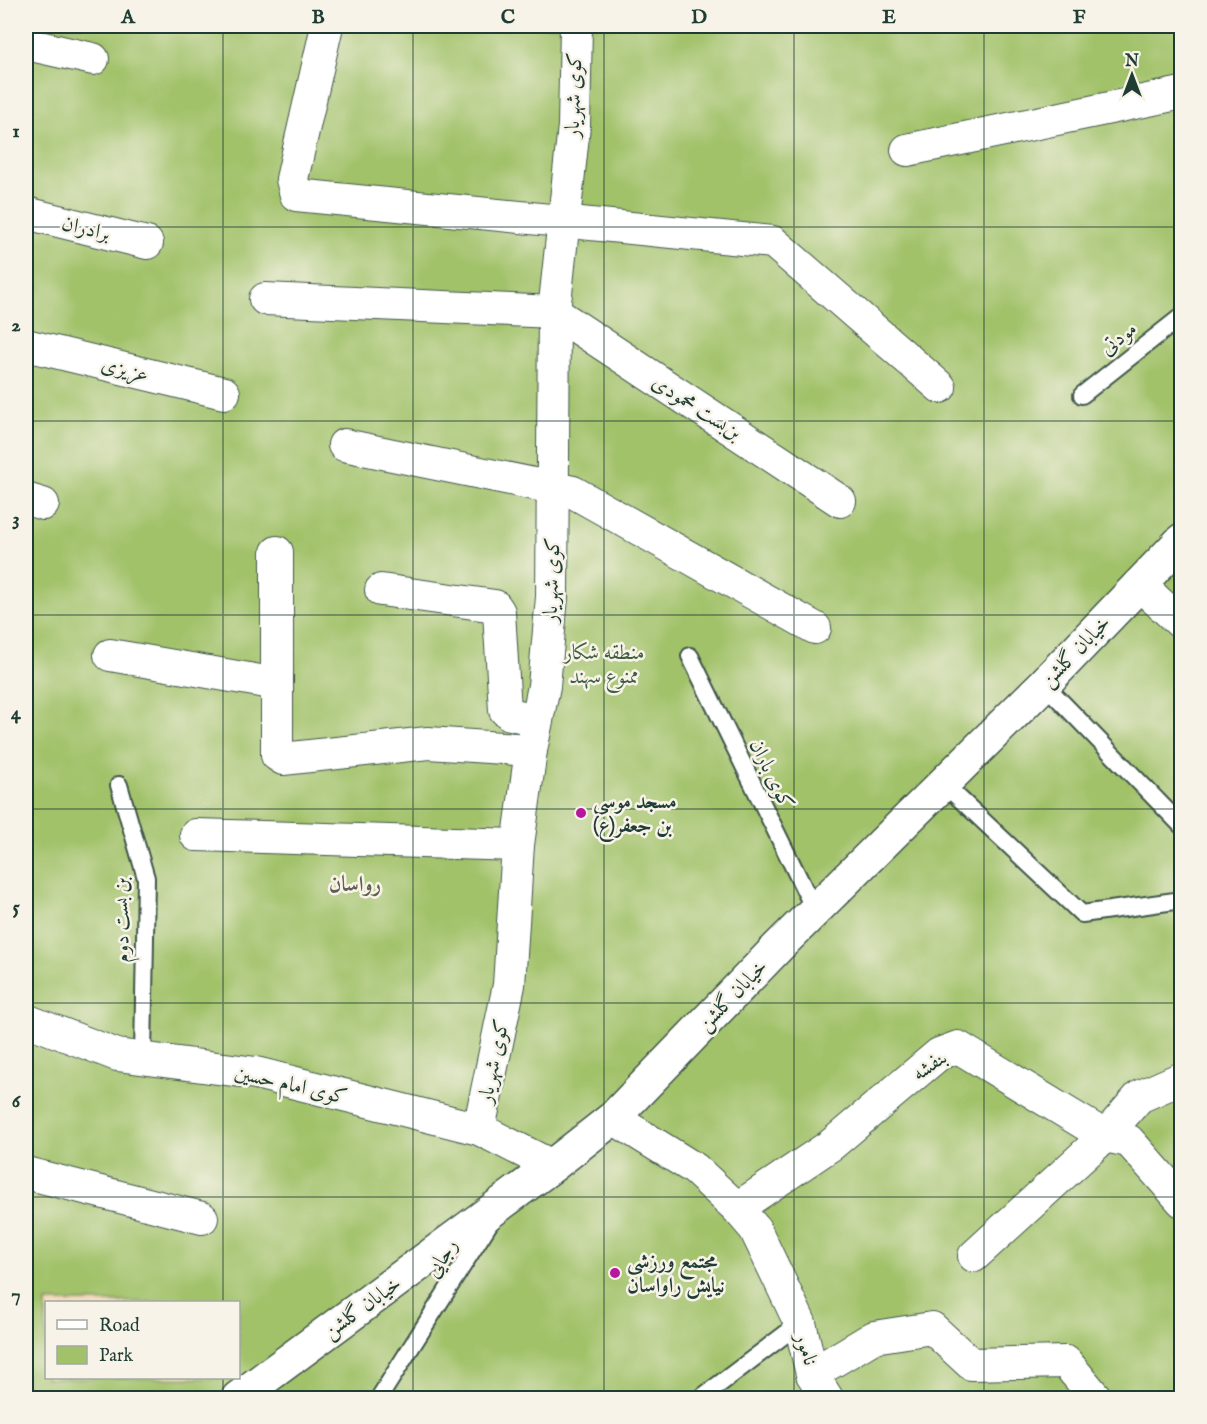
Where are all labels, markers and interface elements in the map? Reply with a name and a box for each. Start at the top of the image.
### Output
text: A [120,5,136,30]
text: B [311,5,325,30]
text: C [501,5,515,30]
text: D [691,5,707,30]
text: E [882,5,896,30]
text: F [1073,5,1086,30]
north arrow [1102,45,1162,105]
street label: کوی شهریار [559,52,589,140]
text: N [1124,52,1139,72]
text: 1 [12,119,20,144]
street label: برادران [59,210,113,249]
text: 2 [11,313,21,338]
street label: مودتی [1095,316,1143,362]
street label: عزیزی [98,352,151,389]
street label: بن‌بست محمودی [646,369,746,447]
text: 3 [12,507,20,532]
street label: کوی شهریار [537,537,567,625]
street label: خیابان گلشن [1034,610,1117,694]
park label: منطقه شکار ممنوع سهند [562,640,644,694]
text: 4 [11,701,22,726]
street label: کوی باران [742,735,799,814]
place label: مسجد موسی بن جعفر(ع) [593,789,677,842]
marker: مسجد موسی بن جعفر(ع) [574,806,588,820]
district label: رواسان [329,871,381,899]
street label: بن بست دوم [108,877,140,963]
text: 5 [12,895,20,920]
street label: خیابان گلشن [691,954,774,1038]
street label: کوی شهریار [472,1017,517,1108]
street label: بنفشه [907,1045,953,1088]
street label: کوی امام حسین [231,1059,350,1114]
text: 6 [12,1089,22,1114]
street label: رجایی [420,1234,465,1283]
place label: مجتمع ورزشی نیایش راواسان [627,1249,725,1300]
marker: مجتمع ورزشی نیایش راواسان [608,1266,622,1280]
street label: خیابان گلشن [318,1270,407,1346]
text: 7 [11,1283,21,1308]
legend [45,1301,240,1379]
text: Road [99,1315,140,1338]
street label: نامور [787,1328,823,1369]
text: Park [99,1345,134,1368]

